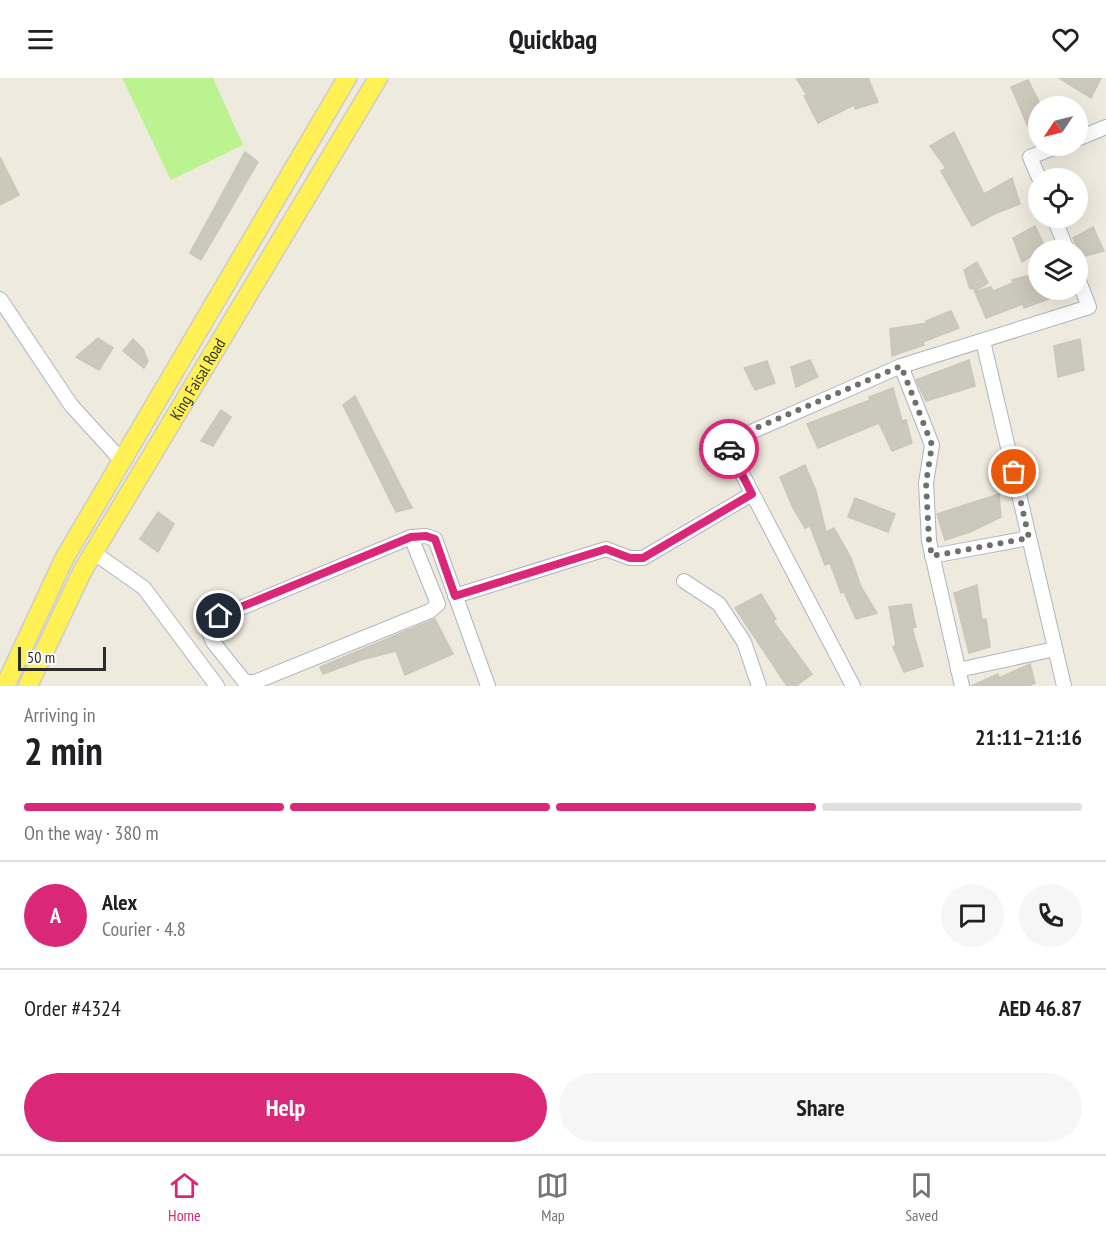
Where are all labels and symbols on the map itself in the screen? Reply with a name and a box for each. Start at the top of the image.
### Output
north arrow [1028,96,1088,156]
street label: King Faisal Road [165,335,230,423]
courier [699,419,759,479]
pin [988,446,1039,497]
pin [193,590,244,641]
scale bar [18,644,106,672]

